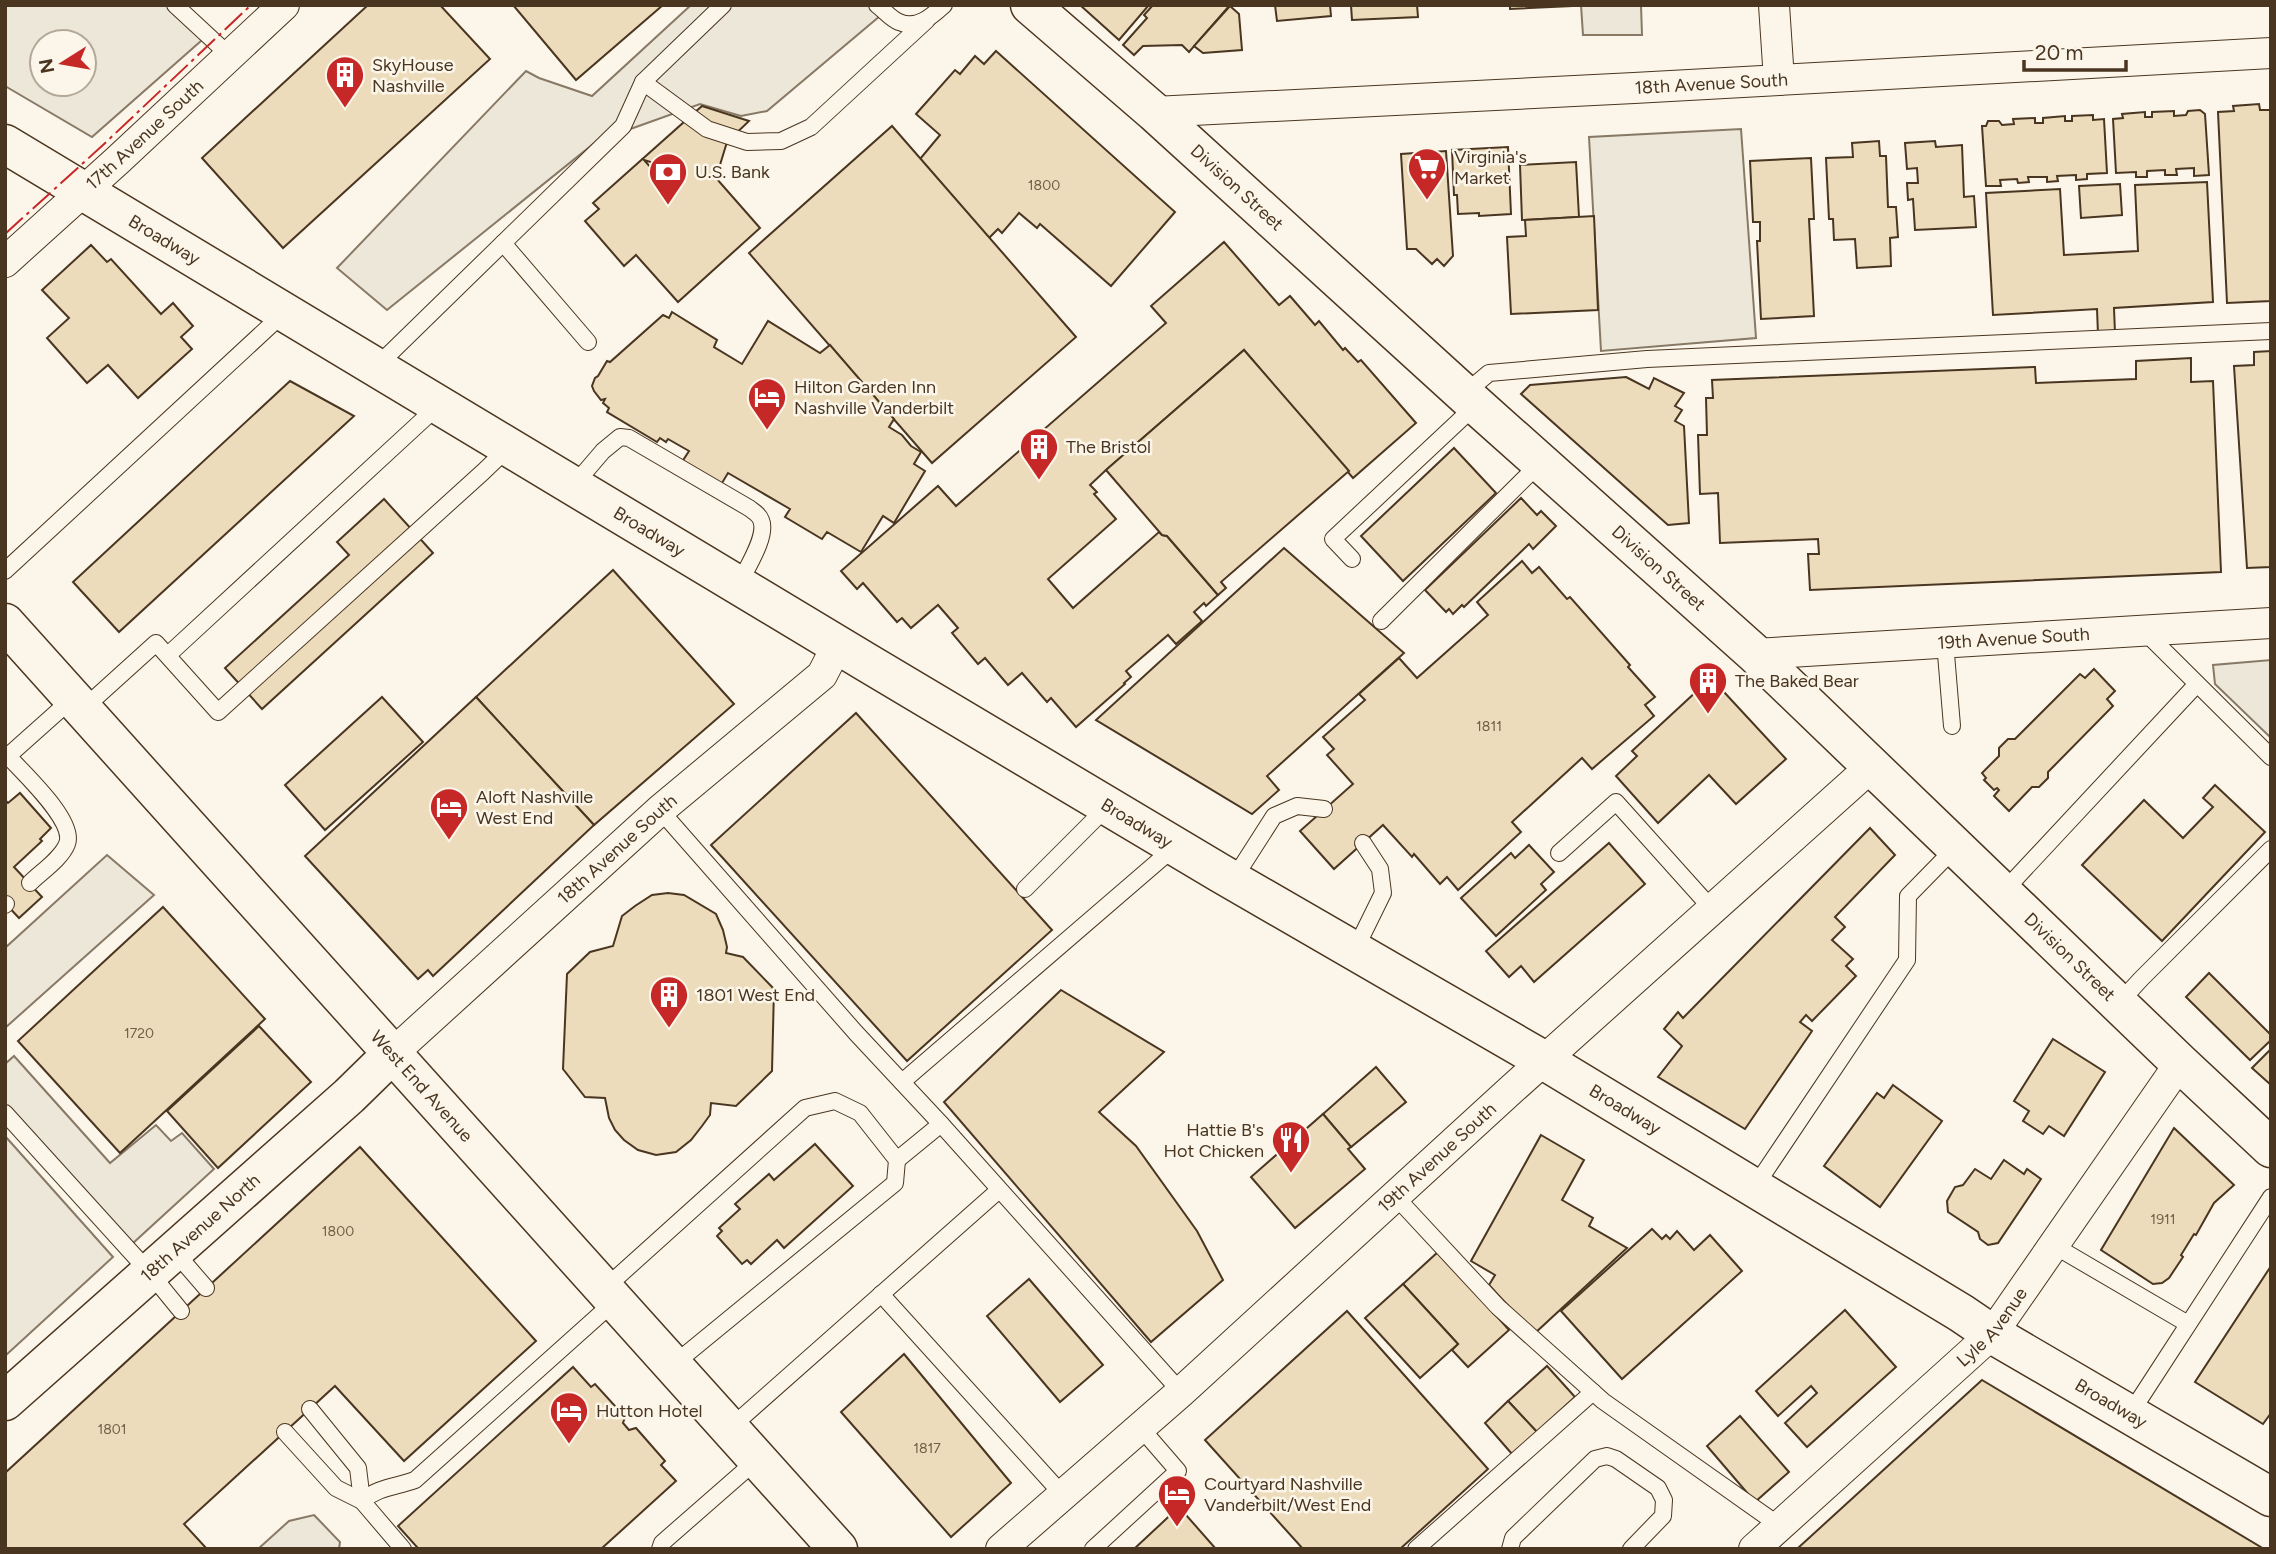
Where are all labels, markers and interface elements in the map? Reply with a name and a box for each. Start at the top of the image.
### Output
north arrow [28,28,98,98]
scale bar [2024,28,2126,72]
text: 20 m [2035,40,2083,65]
building icon: SkyHouse Nashville [324,54,366,109]
place label: SkyHouse Nashville [372,54,454,97]
text: N [34,57,59,76]
street label: 18th Avenue South [1634,69,1789,99]
street label: 17th Avenue South [81,75,208,195]
street label: Division Street [1186,140,1288,236]
supermarket icon: Virginia's Market [1406,146,1448,201]
place label: Virginia's Market [1454,146,1527,189]
bank icon: U.S. Bank [647,151,689,206]
place label: U.S. Bank [695,161,770,183]
house number: 1800 [1028,177,1060,194]
street label: Broadway [125,210,205,270]
hotel icon: Hilton Garden Inn Nashville Vanderbilt [746,376,788,431]
place label: Hilton Garden Inn Nashville Vanderbilt [794,376,954,419]
building icon: The Bristol [1018,426,1060,481]
place label: The Bristol [1066,436,1151,458]
street label: Broadway [610,502,690,562]
street label: Division Street [1607,521,1710,616]
street label: 19th Avenue South [1937,623,2090,654]
building icon: The Baked Bear [1687,660,1729,715]
place label: The Baked Bear [1735,670,1859,692]
house number: 1811 [1476,718,1502,735]
hotel icon: Aloft Nashville West End [428,786,470,841]
place label: Aloft Nashville West End [476,786,593,829]
street label: 18th Avenue South [553,790,681,909]
street label: Broadway [1097,794,1177,854]
street label: Division Street [2020,908,2120,1006]
building icon: 1801 West End [648,974,690,1029]
place label: 1801 West End [696,984,815,1006]
house number: 1720 [124,1025,154,1042]
street label: West End Avenue [366,1026,478,1147]
street label: Broadway [1585,1079,1665,1140]
street label: 19th Avenue South [1373,1098,1501,1217]
place label: Hattie B's Hot Chicken [1163,1119,1264,1162]
restaurant icon: Hattie B's Hot Chicken [1270,1119,1312,1174]
street label: 18th Avenue North [136,1169,265,1287]
house number: 1911 [2150,1211,2176,1228]
house number: 1800 [322,1223,354,1240]
street label: Lyle Avenue [1952,1283,2032,1371]
street label: Broadway [2071,1374,2151,1433]
hotel icon: Hutton Hotel [548,1390,590,1445]
place label: Hutton Hotel [596,1400,703,1422]
house number: 1801 [97,1421,127,1438]
house number: 1817 [913,1440,941,1457]
hotel icon: Courtyard Nashville Vanderbilt/West End [1156,1473,1198,1528]
place label: Courtyard Nashville Vanderbilt/West End [1204,1473,1371,1516]

